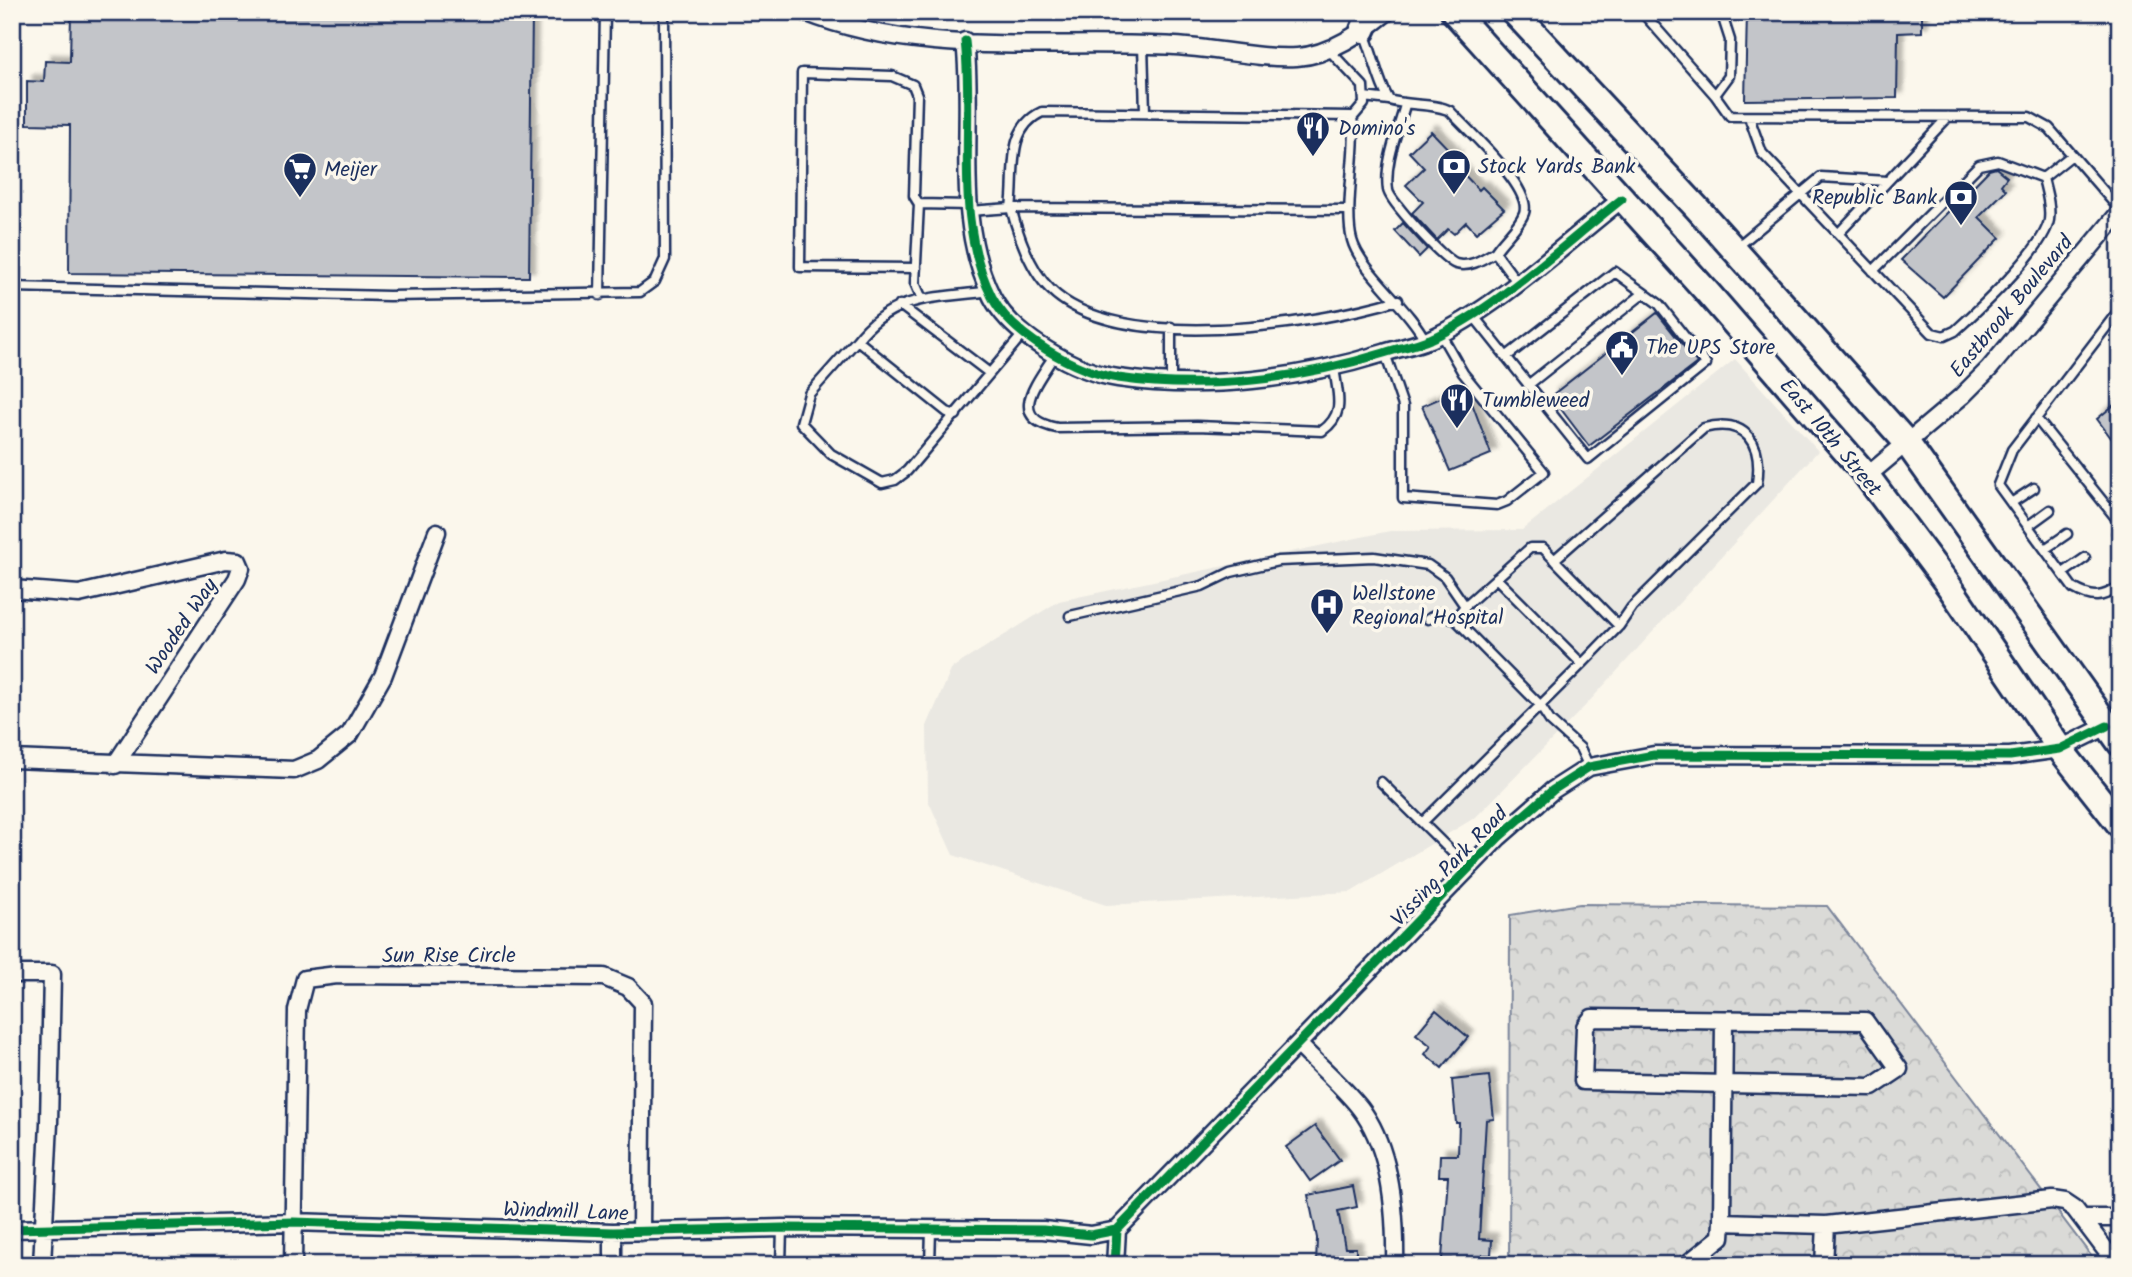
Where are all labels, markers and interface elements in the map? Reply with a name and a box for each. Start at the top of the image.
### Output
restaurant icon: Domino's [1294,109,1332,158]
place label: Domino's [1338,113,1416,146]
bank icon: Stock Yards Bank [1435,147,1473,196]
supermarket icon: Meijer [281,150,319,199]
place label: Stock Yards Bank [1478,151,1636,184]
place label: Meijer [324,154,378,187]
bank icon: Republic Bank [1942,178,1980,227]
place label: Republic Bank [1812,182,1937,215]
street label: Eastbrook Boulevard [1942,228,2082,386]
public building icon: The UPS Store [1603,328,1641,377]
place label: The UPS Store [1646,332,1776,365]
street label: East 10th Street [1770,372,1890,505]
restaurant icon: Tumbleweed [1438,381,1476,430]
place label: Tumbleweed [1482,385,1590,418]
street label: Wooded Way [138,572,227,682]
place label: Wellstone Regional Hospital [1352,578,1504,635]
hospital icon: Wellstone Regional Hospital [1308,586,1346,635]
street label: Vissing Park Road [1384,799,1517,935]
street label: Sun Rise Circle [382,940,516,973]
street label: Windmill Lane [503,1194,630,1231]

